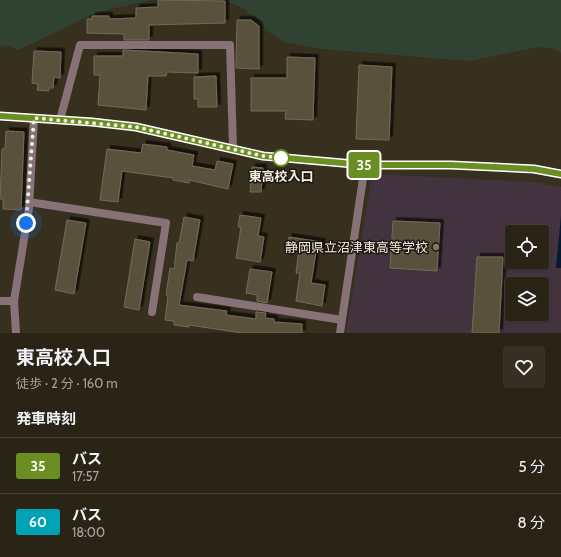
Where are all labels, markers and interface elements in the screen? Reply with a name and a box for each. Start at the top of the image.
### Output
marker: 東高校入口 [272,149,290,167]
line badge: 35 [346,152,382,178]
text: 35 [356,156,372,174]
place label: 東高校入口 [248,168,314,184]
your location [16,213,36,233]
map controls [505,225,549,321]
button: locate [505,225,549,269]
place label: 静岡県立沼津東高等学校 [285,239,428,255]
marker: 静岡県立沼津東高等学校 [431,242,441,252]
button: layers [505,277,549,321]
text: 東高校入口 [16,346,111,369]
button: heart [503,346,545,388]
text: 徒歩 · 2 分 · 160 m [16,375,118,391]
text: 発車時刻 [16,410,76,428]
text: バス [72,450,102,468]
text: 35 [30,457,46,475]
text: 5 分 [519,458,545,476]
text: 17:57 [72,468,99,484]
text: バス [72,506,102,524]
text: 60 [29,513,47,531]
text: 8 分 [518,514,545,532]
text: 18:00 [72,524,105,540]

